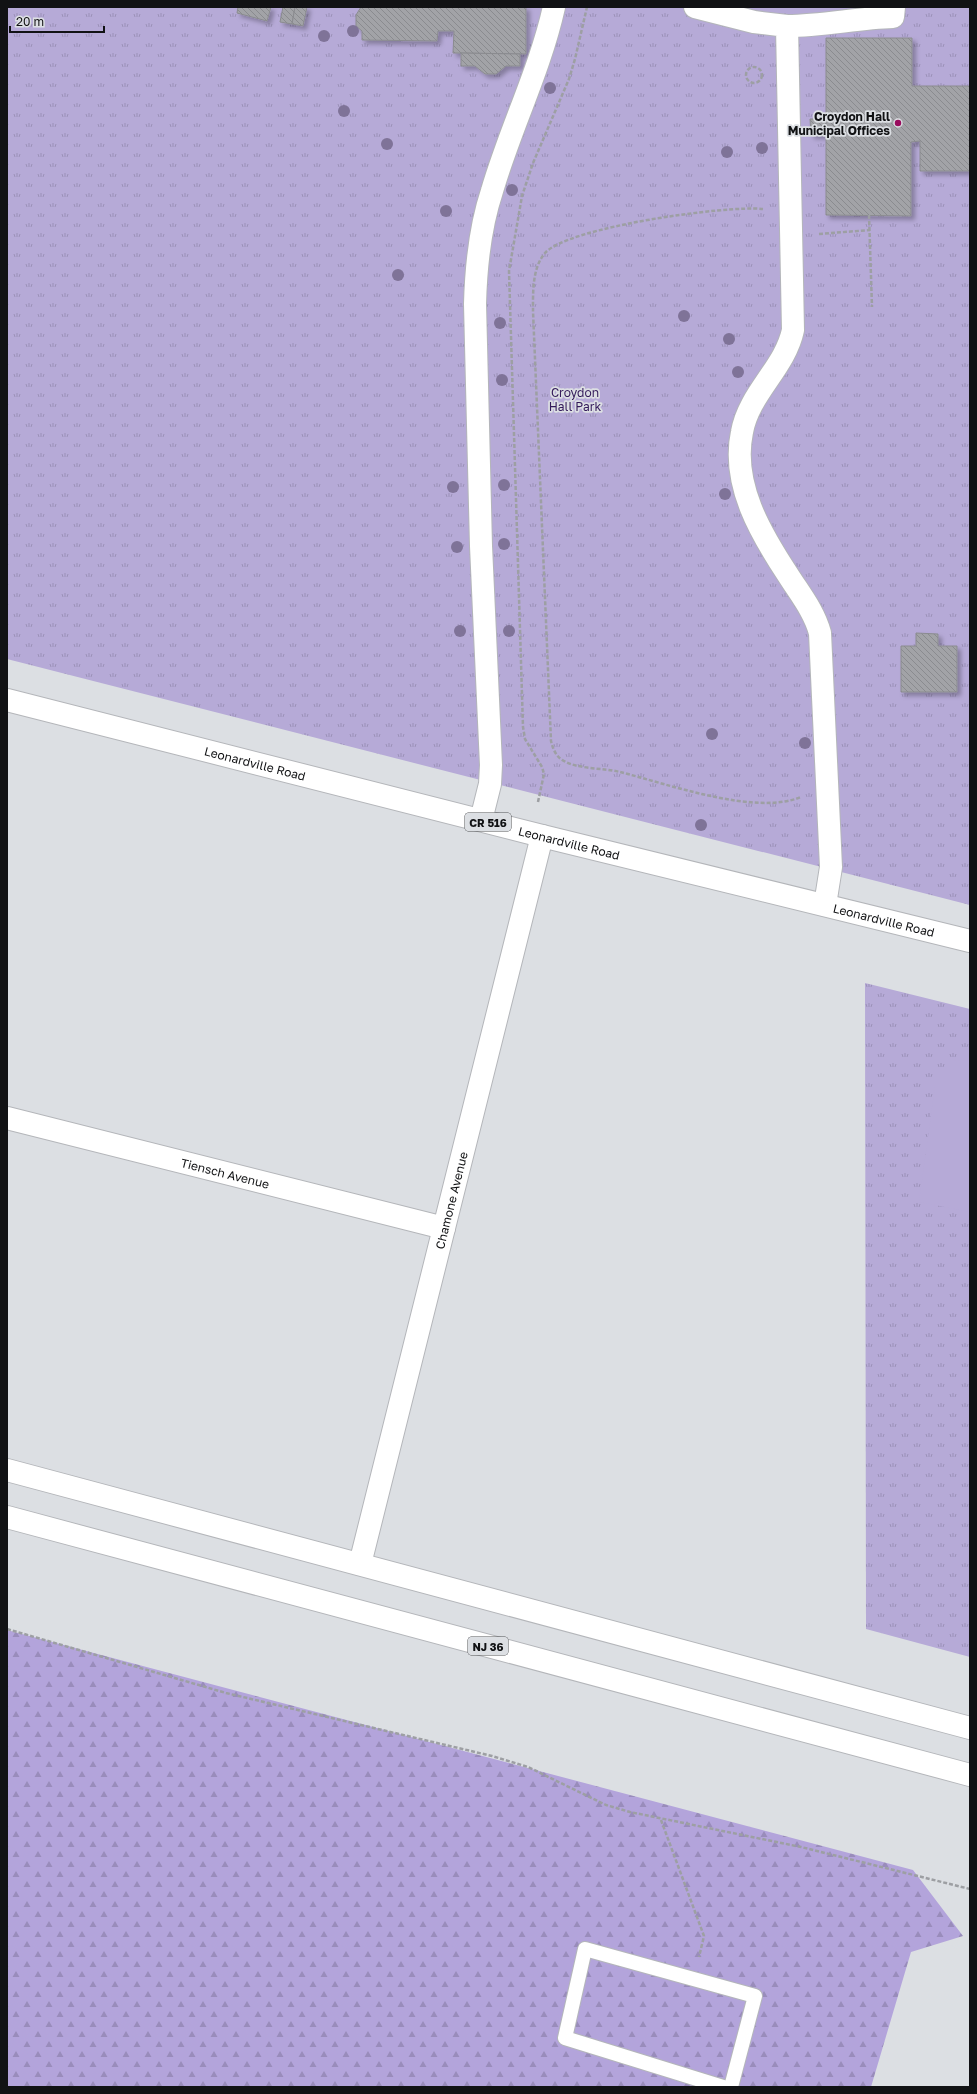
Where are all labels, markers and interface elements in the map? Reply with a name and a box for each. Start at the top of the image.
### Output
scale bar [10,8,104,34]
text: 20 m [16,14,44,29]
place label: Croydon Hall Municipal Offices [788,109,890,138]
marker: Croydon Hall Municipal Offices [893,118,903,128]
park label: Croydon Hall Park [549,385,601,414]
street label: Leonardville Road [203,743,307,783]
road number: CR 516 [465,813,511,831]
street label: Leonardville Road [517,823,621,862]
street label: Leonardville Road [832,900,936,940]
street label: Chamone Avenue [432,1150,470,1251]
street label: Tiensch Avenue [179,1155,271,1191]
road number: NJ 36 [468,1637,508,1655]

